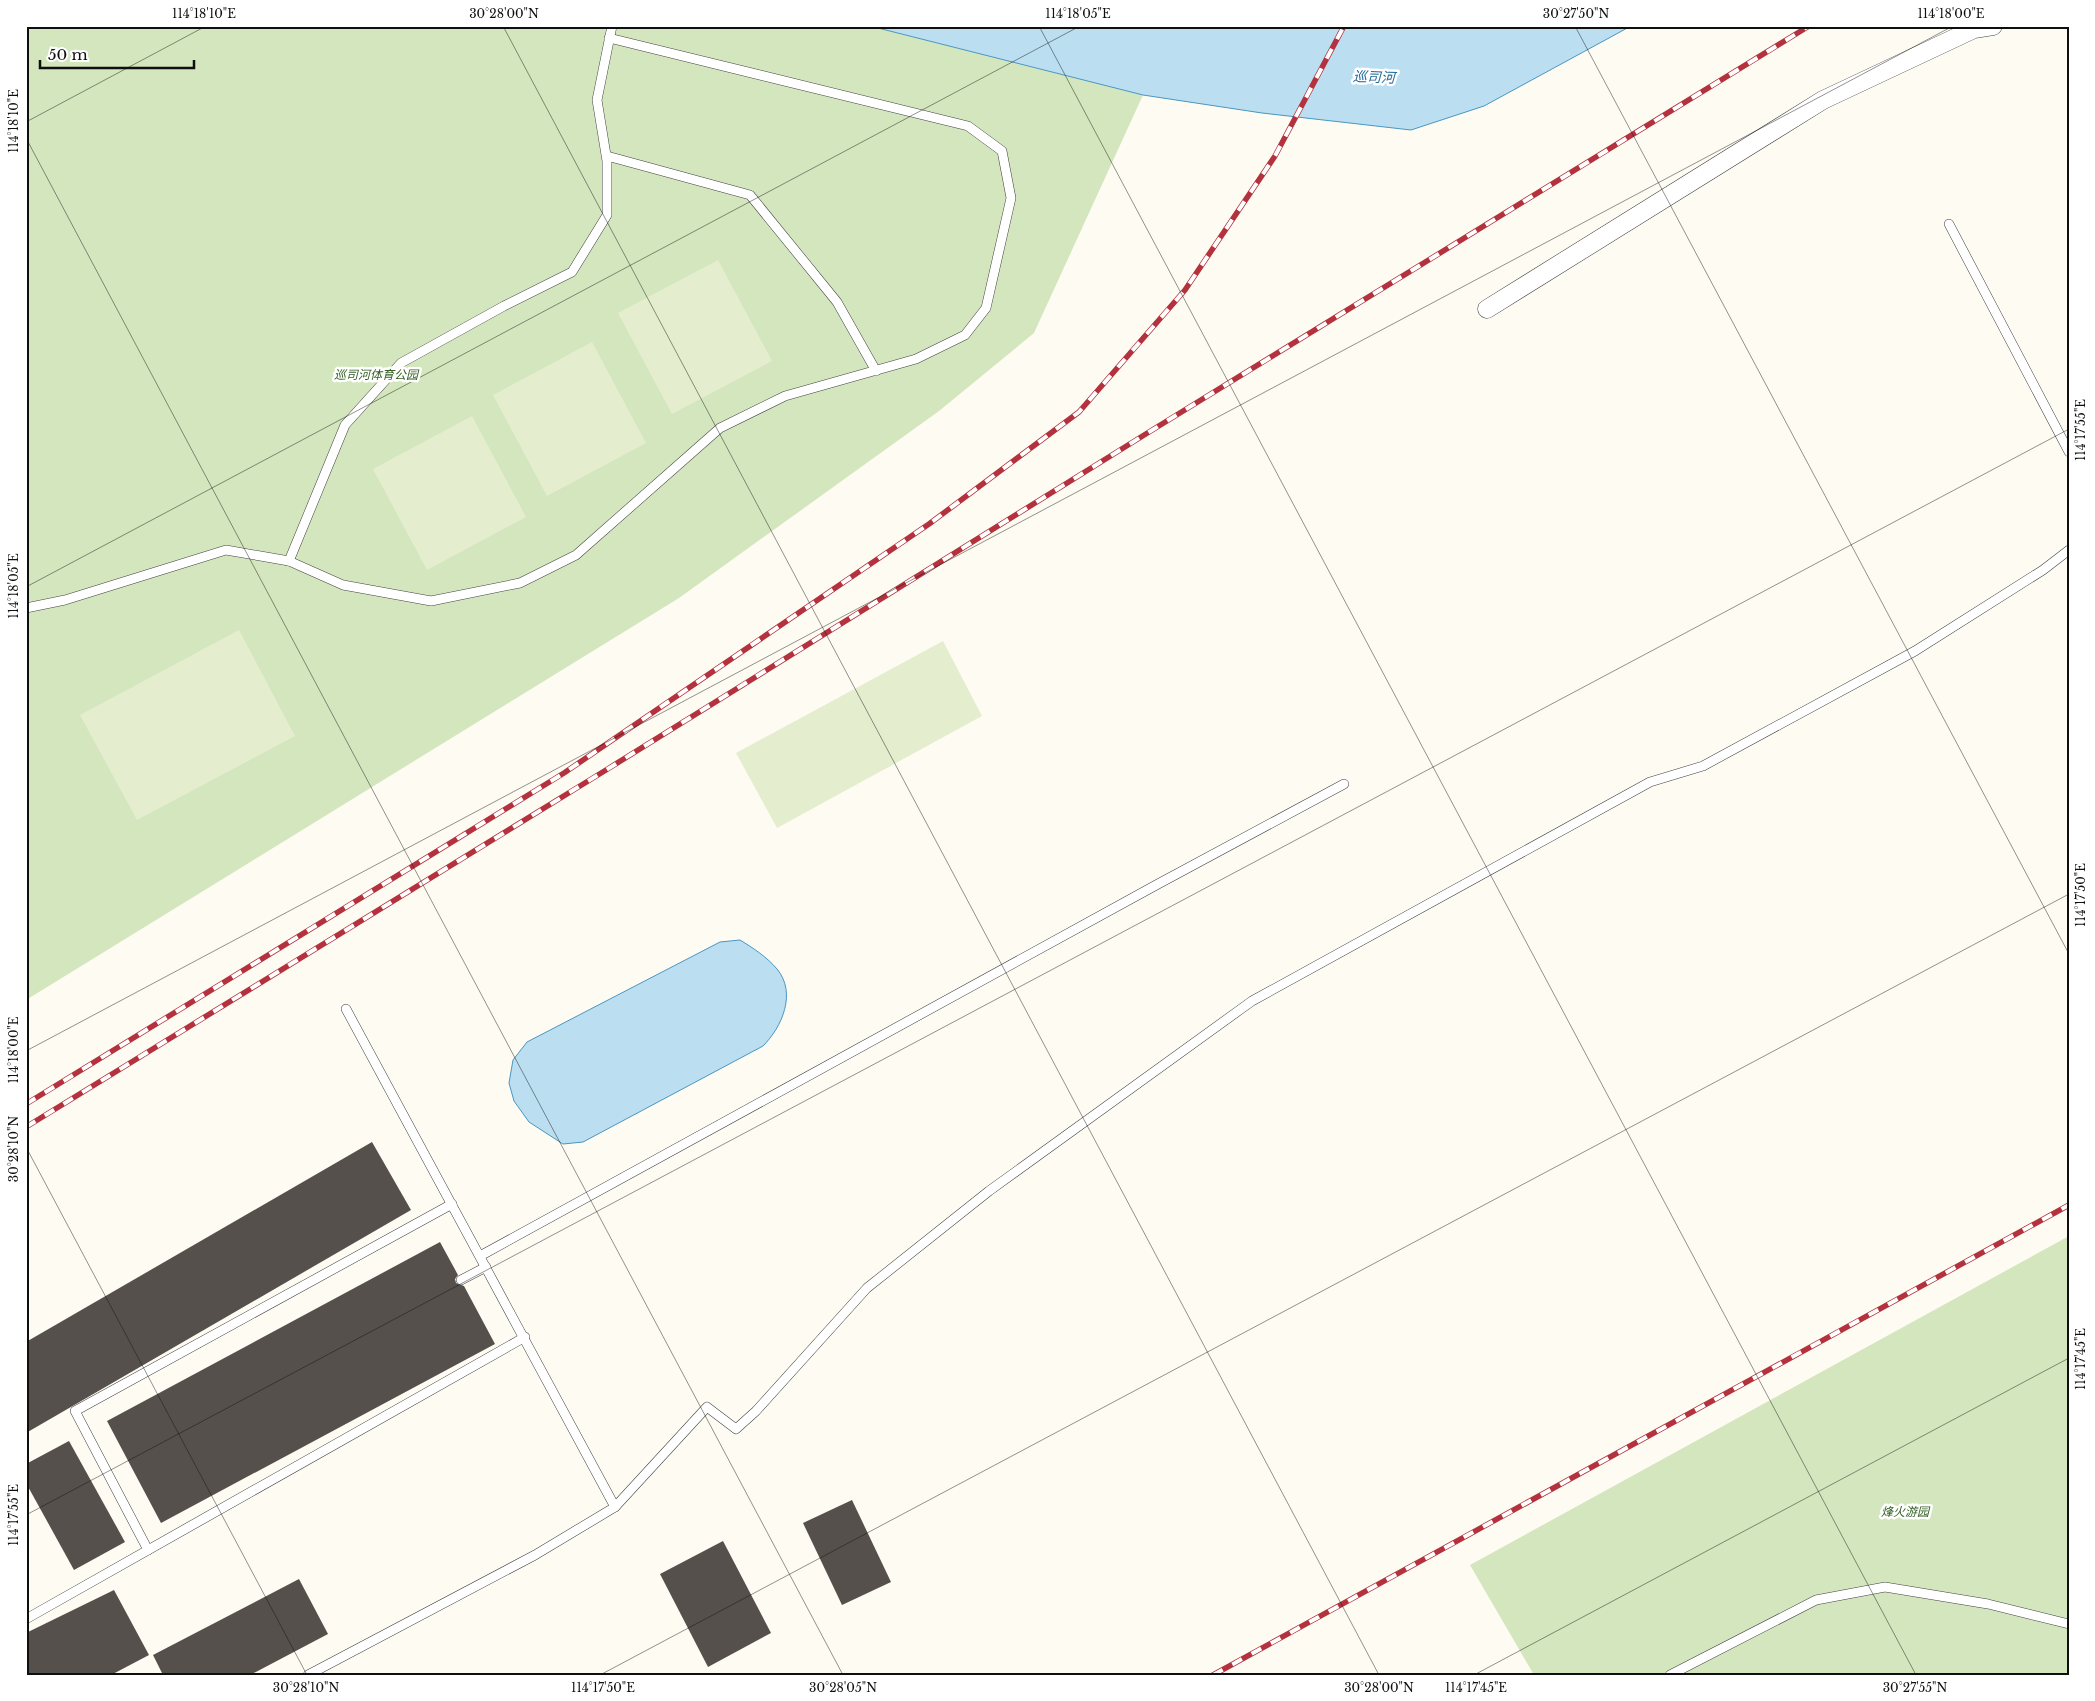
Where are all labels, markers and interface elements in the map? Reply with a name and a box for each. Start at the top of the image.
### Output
text: 114°18'10"E [172,6,236,21]
text: 30°28'00"N [469,6,539,21]
text: 114°18'05"E [1045,6,1111,21]
text: 30°27'50"N [1543,6,1609,21]
text: 114°18'00"E [1917,6,1985,21]
scale bar [40,38,194,70]
text: 50 m [48,45,88,64]
water label: 巡司河 [1353,67,1398,87]
text: 114°18'10"E [6,89,21,153]
park label: 巡司河体育公园 [334,367,420,382]
text: 114°17'55"E [2073,399,2088,461]
text: 114°18'05"E [6,553,21,619]
text: 114°17'50"E [2073,863,2088,927]
text: 114°18'00"E [6,1016,21,1084]
text: 30°28'10"N [6,1116,21,1182]
text: 114°17'45"E [2073,1328,2088,1390]
text: 114°17'55"E [6,1484,21,1546]
park label: 烽火游园 [1881,1504,1931,1519]
text: 30°28'10"N [273,1680,339,1695]
text: 114°17'50"E [571,1680,635,1695]
text: 30°28'05"N [809,1680,877,1695]
text: 30°28'00"N [1344,1680,1414,1695]
text: 114°17'45"E [1445,1680,1507,1695]
text: 30°27'55"N [1883,1680,1948,1695]

